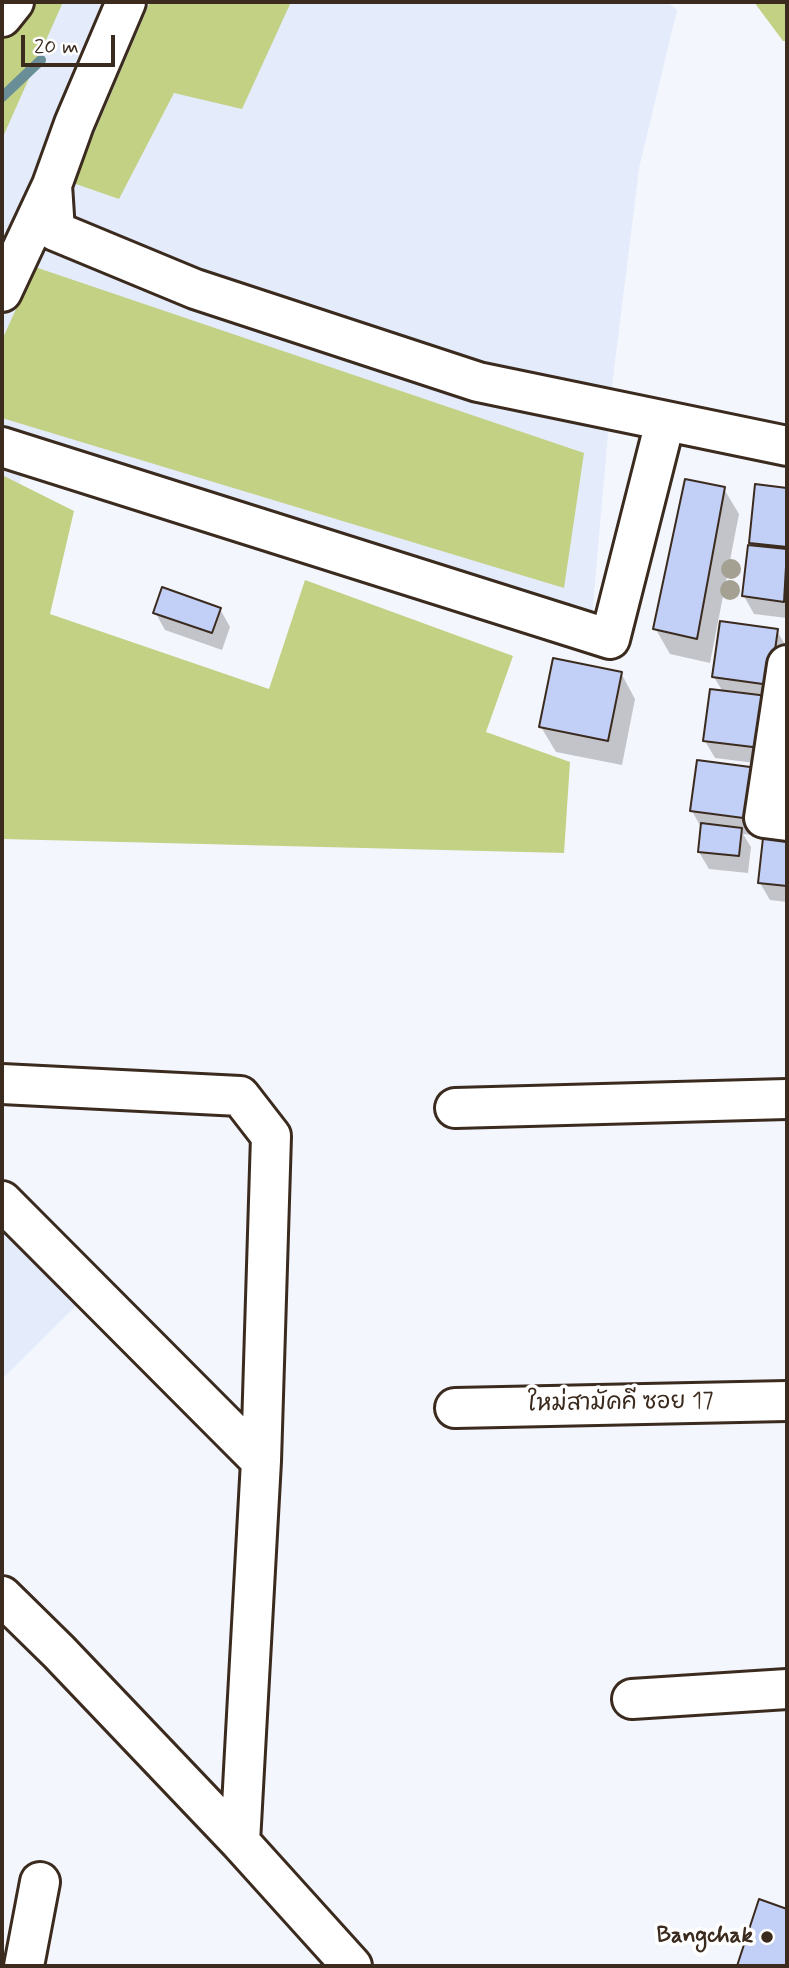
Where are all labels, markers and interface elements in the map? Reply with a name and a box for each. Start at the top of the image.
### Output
scale bar [24,21,119,65]
text: 20 m [34,33,79,61]
street label: ใหม่สามัคคี ซอย 17 [528,1389,714,1419]
place label: Bangchak [656,1923,753,1951]
marker: Bangchak [759,1929,775,1945]

